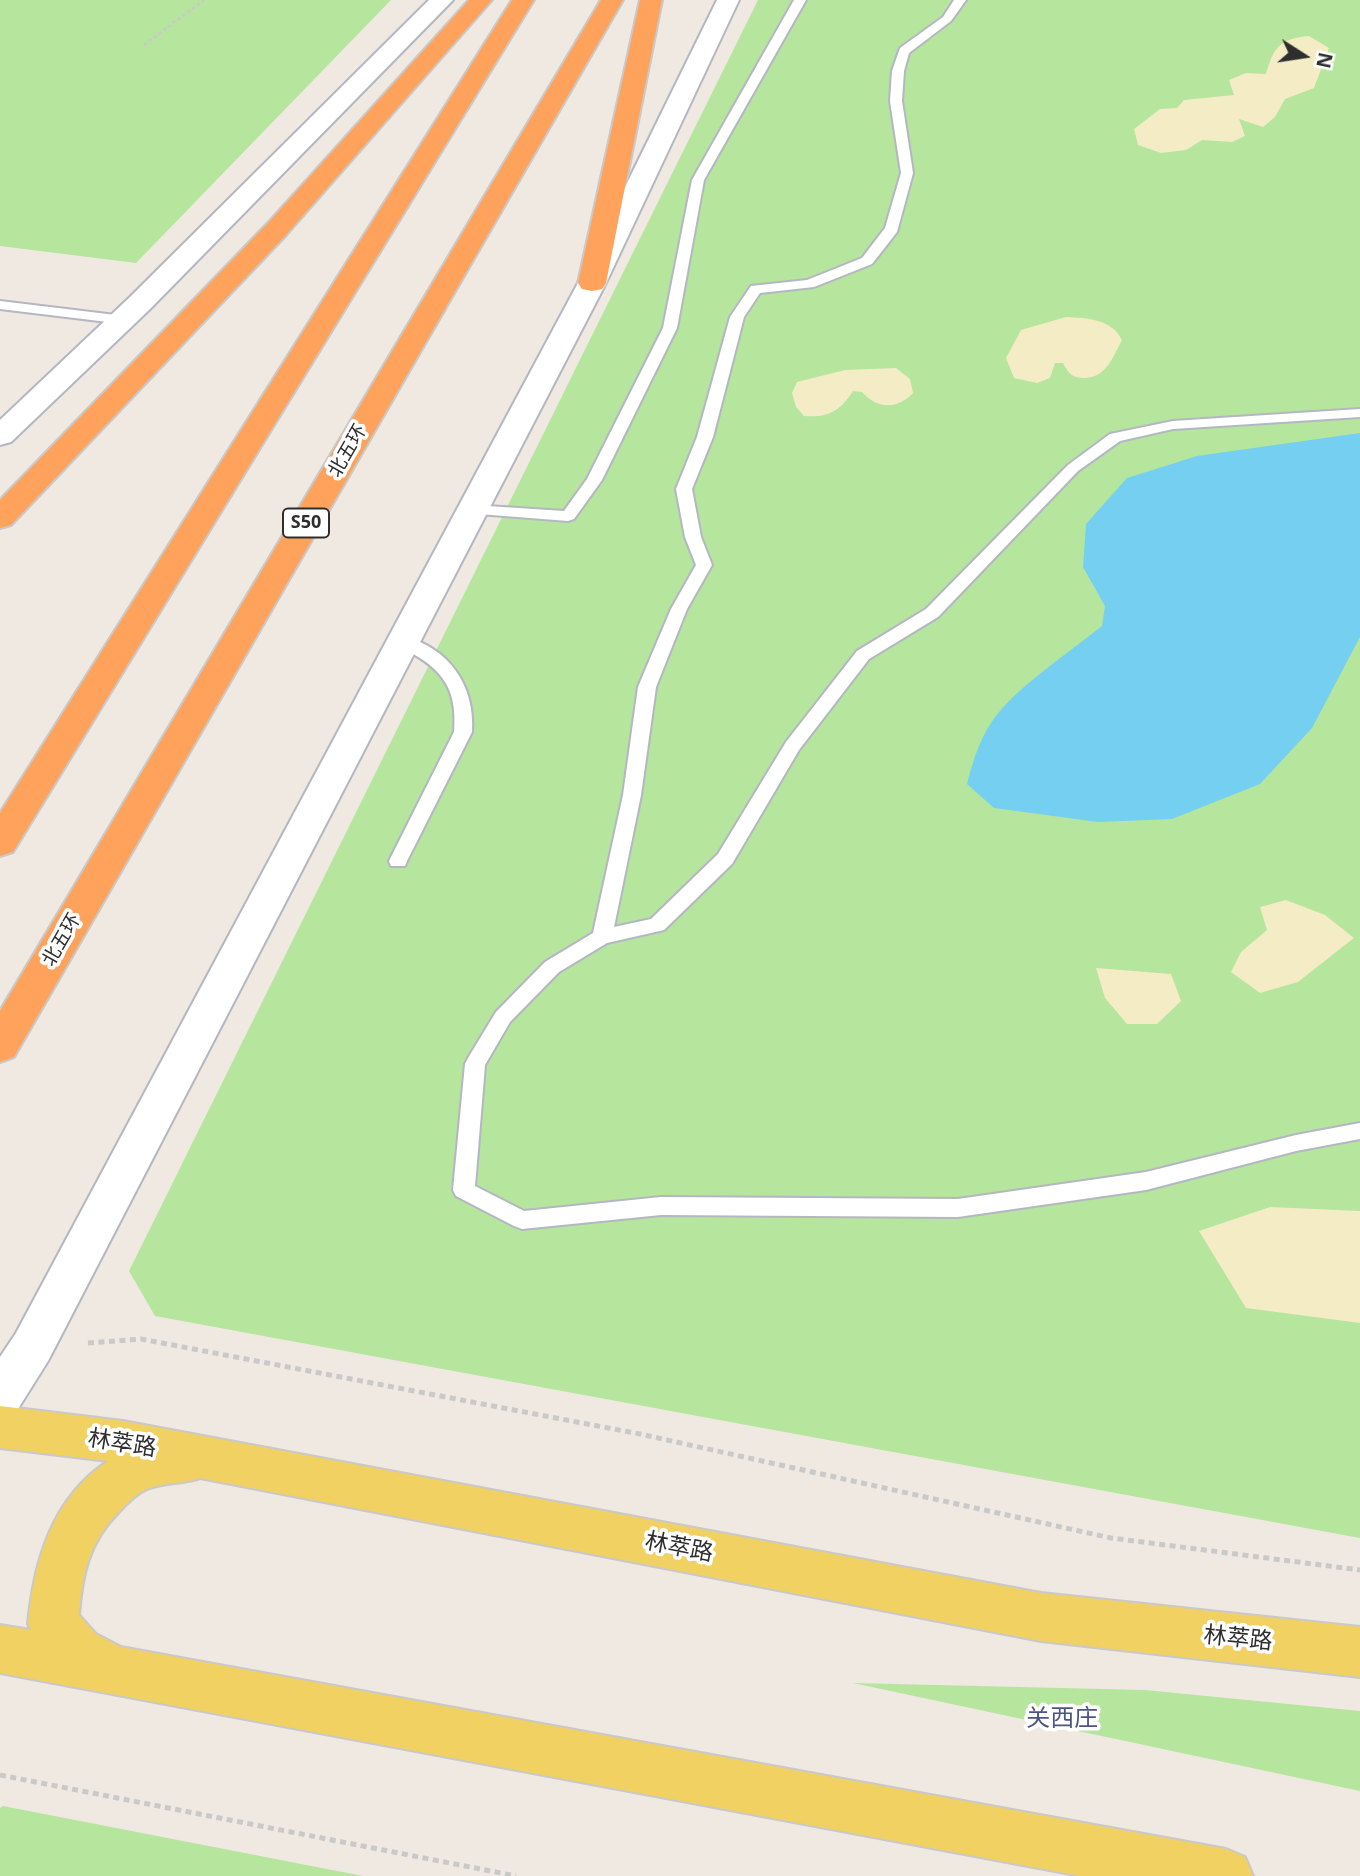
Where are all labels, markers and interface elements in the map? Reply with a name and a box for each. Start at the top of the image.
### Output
north arrow [1269,21,1339,91]
text: N [1310,50,1339,71]
street label: 北五环 [324,421,372,481]
road number: S50 [283,508,329,538]
street label: 北五环 [38,910,86,970]
street label: 林萃路 [86,1425,158,1463]
street label: 林萃路 [643,1528,715,1568]
street label: 林萃路 [1202,1622,1274,1656]
district label: 关西庄 [1026,1705,1098,1733]

